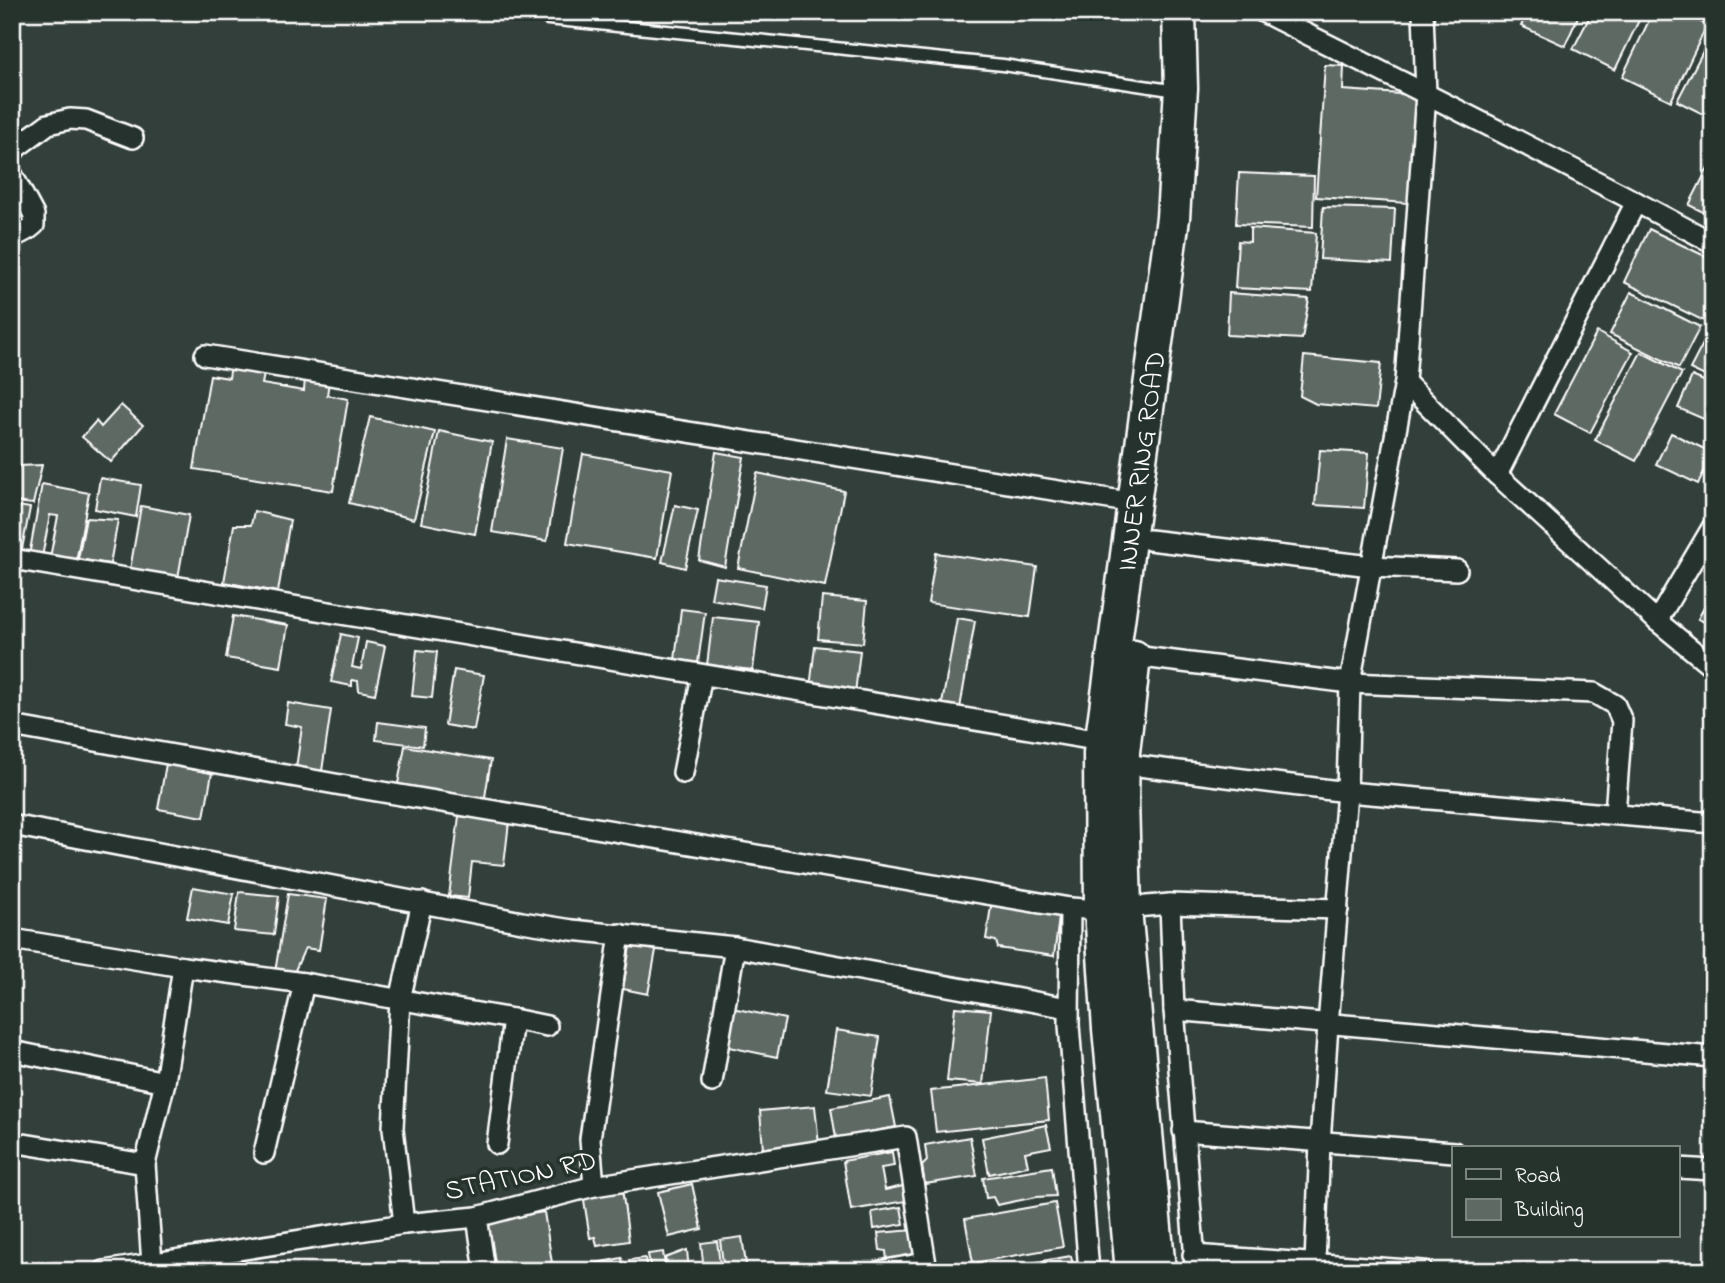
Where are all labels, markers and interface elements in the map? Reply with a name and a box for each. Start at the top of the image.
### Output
street label: INNER RING ROAD [1108,349,1179,574]
street label: STATION RD [441,1141,600,1214]
legend [1452,1146,1680,1238]
text: Road [1515,1162,1561,1192]
text: Building [1514,1196,1584,1228]

